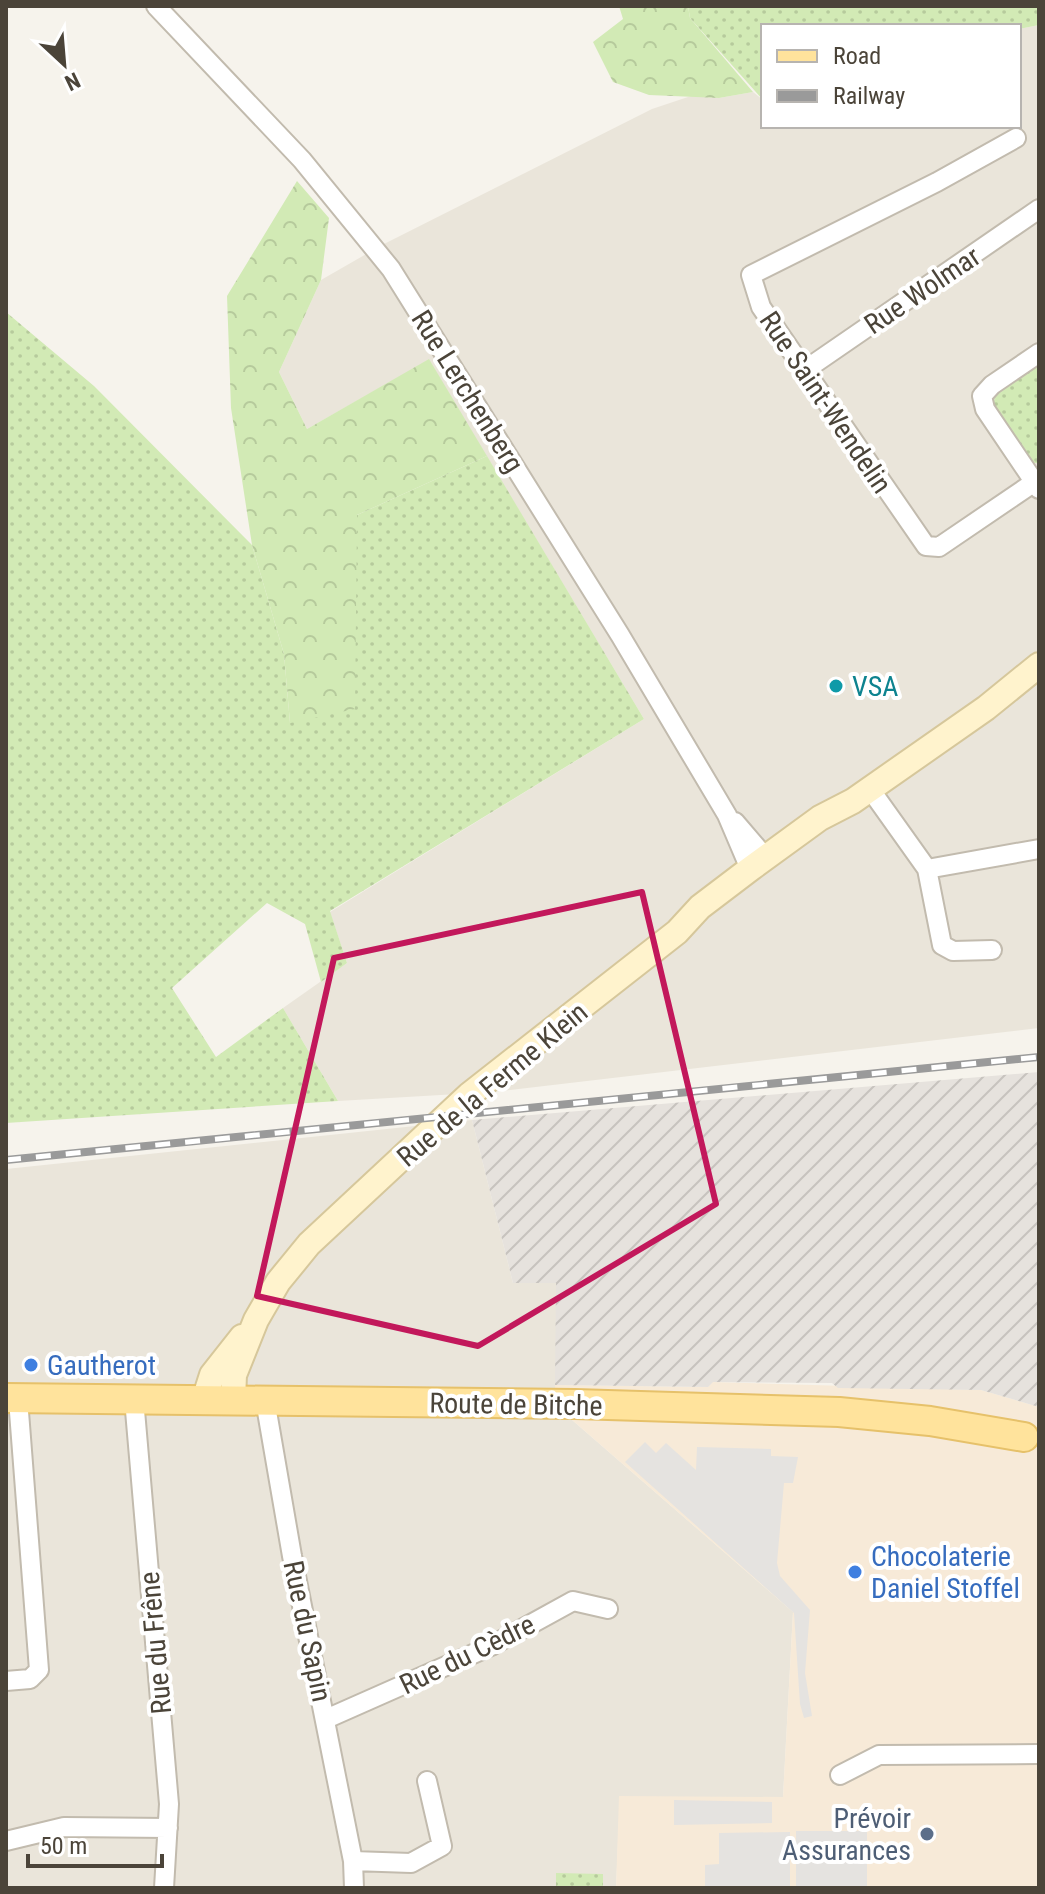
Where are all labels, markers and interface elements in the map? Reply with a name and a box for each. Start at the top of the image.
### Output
north arrow [24,24,104,104]
legend [761,24,1021,128]
text: Road [833,42,881,70]
text: N [61,67,84,96]
text: Railway [833,82,905,110]
street label: Rue Wolmar [858,240,986,341]
street label: Rue Lerchenberg [405,304,531,478]
street label: Rue Saint-Wendelin [753,305,899,499]
place label: VSA [852,670,898,703]
marker: VSA [827,677,845,695]
street label: Rue de la Ferme Klein [391,995,594,1173]
place label: Gautherot [47,1349,156,1382]
marker: Gautherot [22,1356,40,1374]
street label: Route de Bitche [429,1386,603,1423]
place label: Chocolaterie Daniel Stoffel [871,1540,1020,1605]
street label: Rue du Sapin [276,1557,339,1705]
marker: Chocolaterie Daniel Stoffel [846,1563,864,1581]
street label: Rue du Frêne [133,1570,178,1716]
street label: Rue du Cèdre [394,1608,540,1701]
place label: Prévoir Assurances [782,1802,911,1867]
scale bar [28,1818,162,1868]
marker: Prévoir Assurances [918,1825,936,1843]
text: 50 m [40,1832,87,1860]

